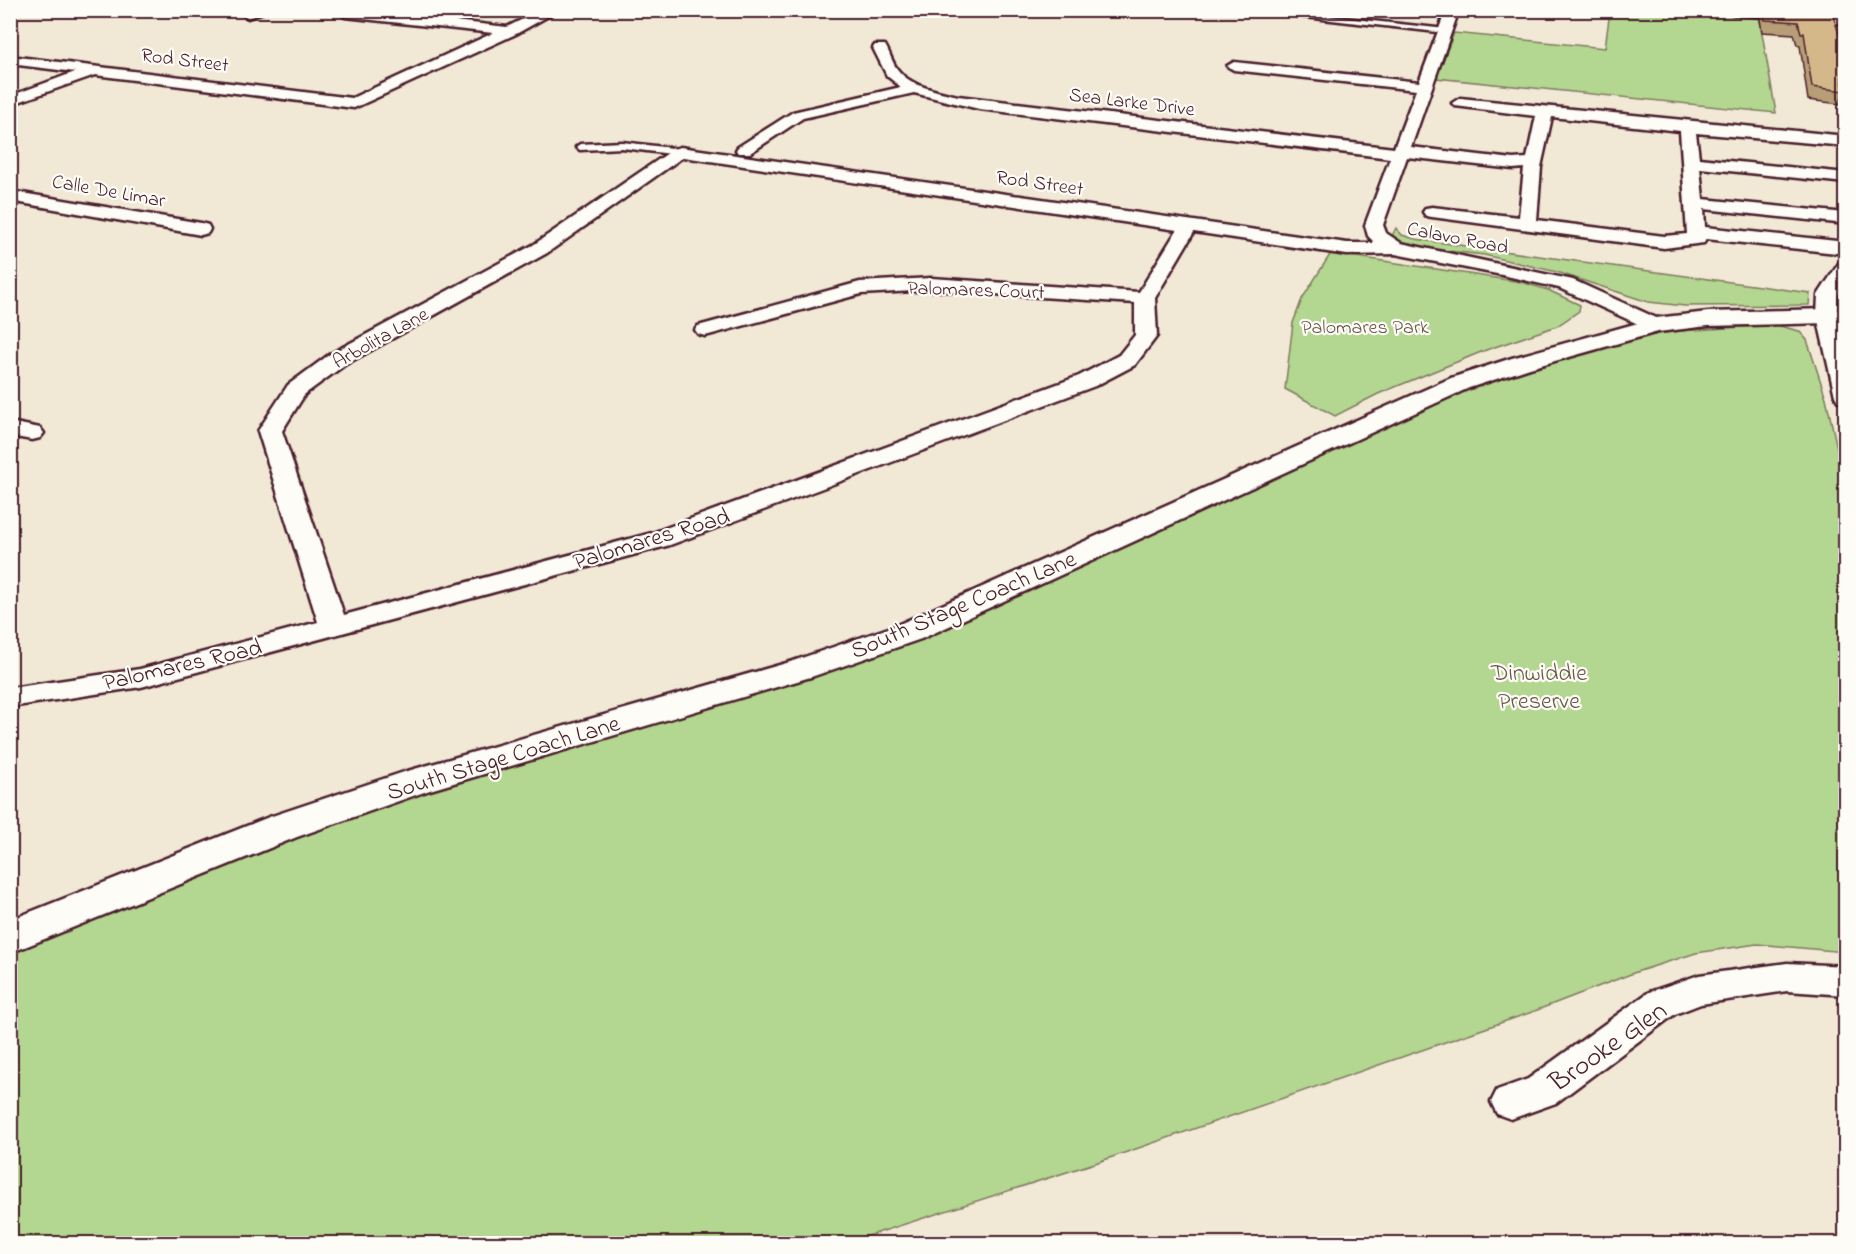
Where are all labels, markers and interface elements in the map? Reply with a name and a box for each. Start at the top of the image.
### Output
street label: Rod Street [139,42,230,81]
street label: Sea Larke Drive [1067,81,1196,126]
street label: Rod Street [994,164,1086,205]
street label: Calle De Limar [50,168,168,217]
street label: Calavo Road [1404,215,1511,263]
street label: Palomares Court [907,275,1045,308]
street label: Arbolita Lane [328,301,434,377]
park label: Palomares Park [1301,314,1429,343]
street label: Palomares Road [569,500,735,581]
street label: South Stage Coach Lane [846,543,1082,670]
street label: Palomares Road [100,631,266,702]
park label: Dinwiddie Preserve [1490,657,1587,720]
street label: South Stage Coach Lane [383,707,625,812]
street label: Brooke Glen [1541,992,1677,1104]

